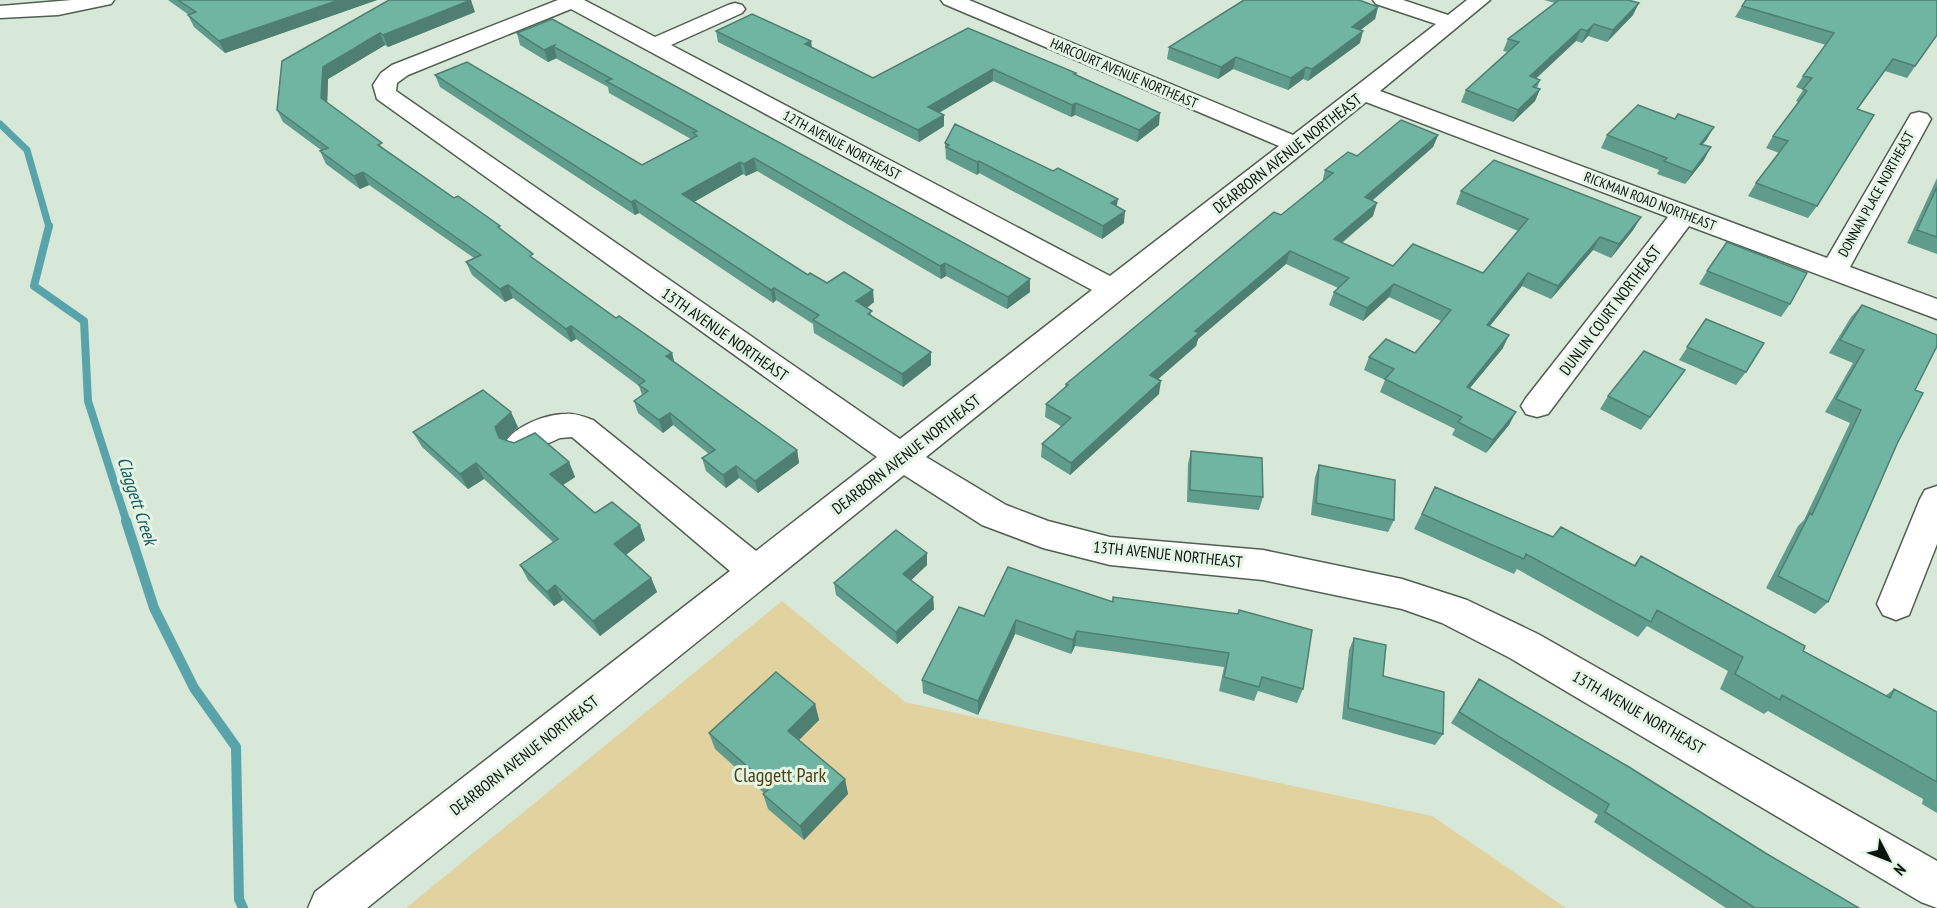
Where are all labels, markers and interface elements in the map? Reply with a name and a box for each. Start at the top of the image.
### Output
street label: HARCOURT AVENUE NORTHEAST [1048,34,1201,112]
street label: DEARBORN AVENUE NORTHEAST [1209,89,1365,217]
street label: 12TH AVENUE NORTHEAST [780,106,905,184]
street label: DONNAN PLACE NORTHEAST [1834,127,1918,260]
street label: RICKMAN ROAD NORTHEAST [1581,168,1719,235]
street label: DUNLIN COURT NORTHEAST [1555,241,1665,379]
street label: 13TH AVENUE NORTHEAST [658,283,792,385]
street label: DEARBORN AVENUE NORTHEAST [828,390,984,518]
water label: Claggett Creek [112,454,163,550]
street label: 13TH AVENUE NORTHEAST [1092,536,1244,572]
street label: 13TH AVENUE NORTHEAST [1569,666,1709,758]
street label: DEARBORN AVENUE NORTHEAST [446,691,602,819]
park label: Claggett Park [734,762,826,788]
north arrow [1859,830,1919,890]
text: N [1890,860,1910,880]

